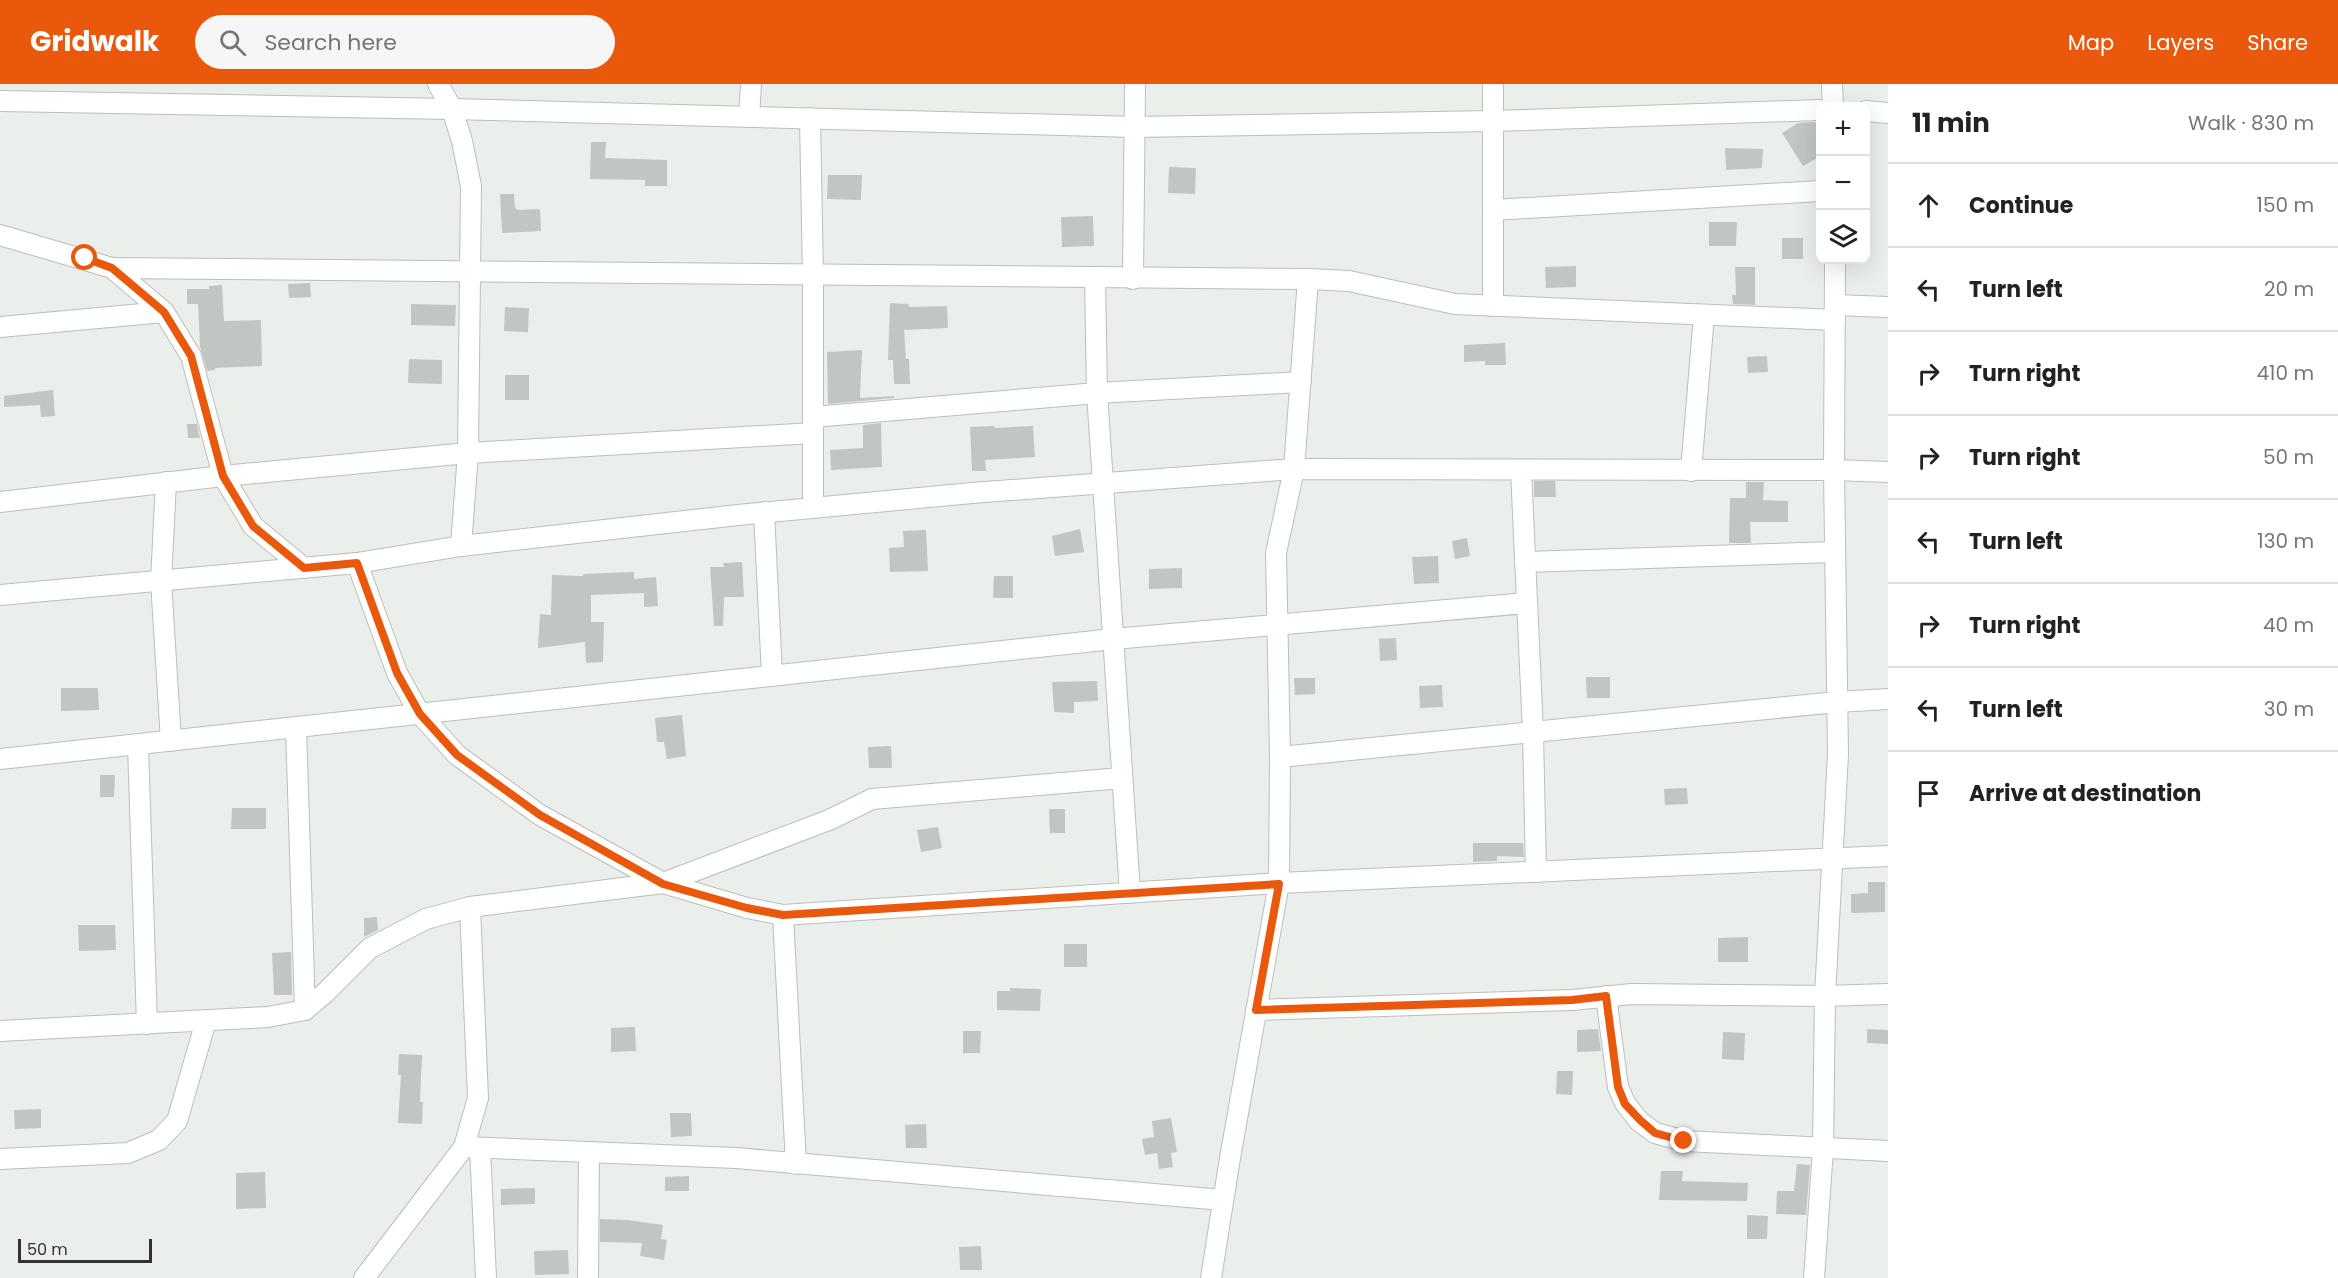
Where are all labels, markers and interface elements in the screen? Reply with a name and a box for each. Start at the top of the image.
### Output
search box [195,15,615,69]
text: Gridwalk [30,22,159,61]
icon: search [216,26,249,59]
text: Search here [264,27,397,58]
text: Map [2068,28,2114,57]
text: Layers [2147,28,2214,57]
text: Share [2247,28,2308,57]
map controls [1816,102,1870,264]
button: + [1816,102,1870,156]
text: 11 min [1912,105,1990,141]
text: Walk · 830 m [2188,109,2314,137]
button: − [1816,156,1870,210]
icon: ahead [1912,189,1945,222]
text: Continue [1969,190,2073,221]
text: 150 m [2257,191,2314,219]
button: layers [1816,210,1870,264]
route start [71,244,97,270]
icon: left [1912,273,1945,306]
text: Turn left [1969,274,2063,305]
text: 20 m [2264,275,2314,303]
icon: right [1912,357,1945,390]
text: Turn right [1969,358,2080,389]
text: 410 m [2257,359,2314,387]
icon: right [1912,441,1945,474]
text: Turn right [1969,442,2080,473]
text: 50 m [2263,443,2314,471]
icon: left [1912,525,1945,558]
text: Turn left [1969,526,2063,557]
text: 130 m [2257,527,2314,555]
icon: right [1912,609,1945,642]
text: Turn right [1969,610,2080,641]
text: 40 m [2263,611,2314,639]
icon: left [1912,693,1945,726]
text: Turn left [1969,694,2063,725]
text: 30 m [2264,695,2314,723]
icon: arrive [1912,777,1945,810]
text: Arrive at destination [1969,778,2201,809]
route end [1670,1127,1696,1153]
scale bar [18,1236,152,1264]
text: 50 m [27,1238,68,1261]

